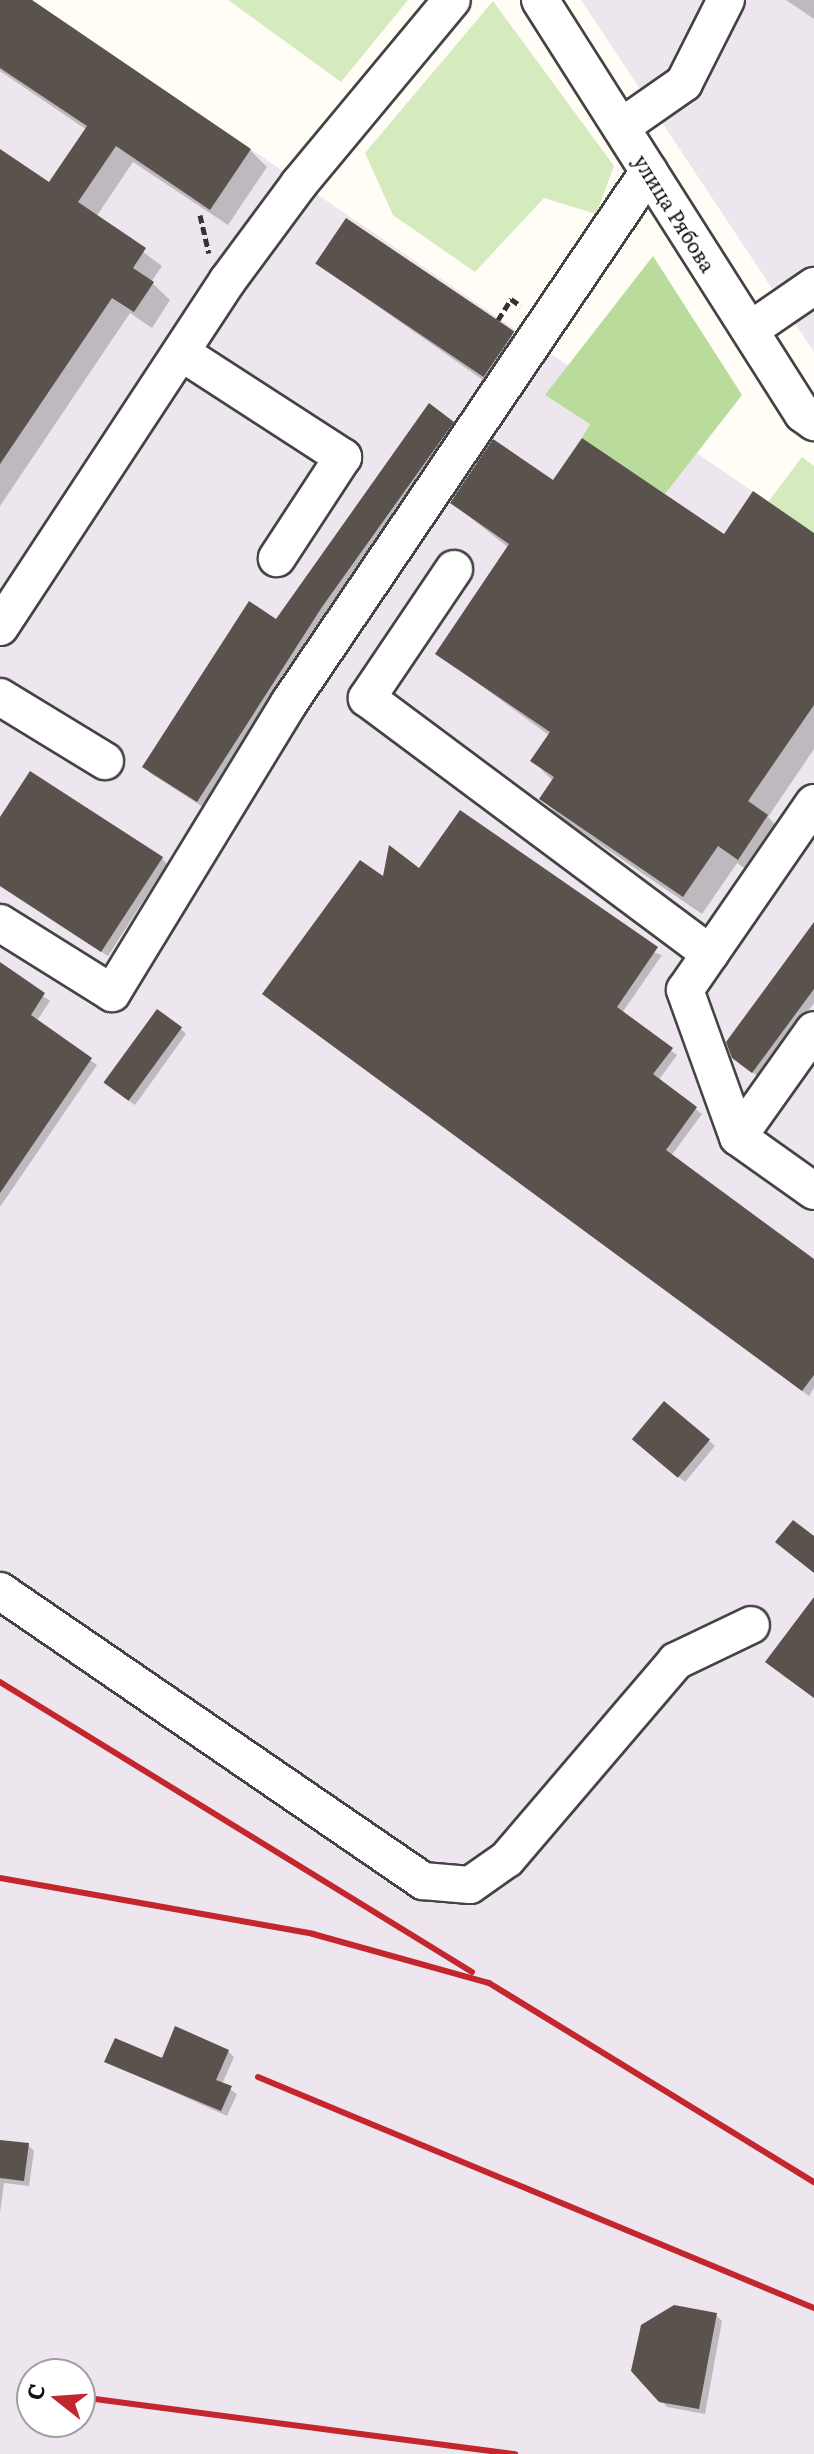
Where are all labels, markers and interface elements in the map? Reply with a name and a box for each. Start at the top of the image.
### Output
street label: улица Рябова [629,150,721,276]
north arrow [16,2358,96,2438]
text: С [16,2379,53,2404]

